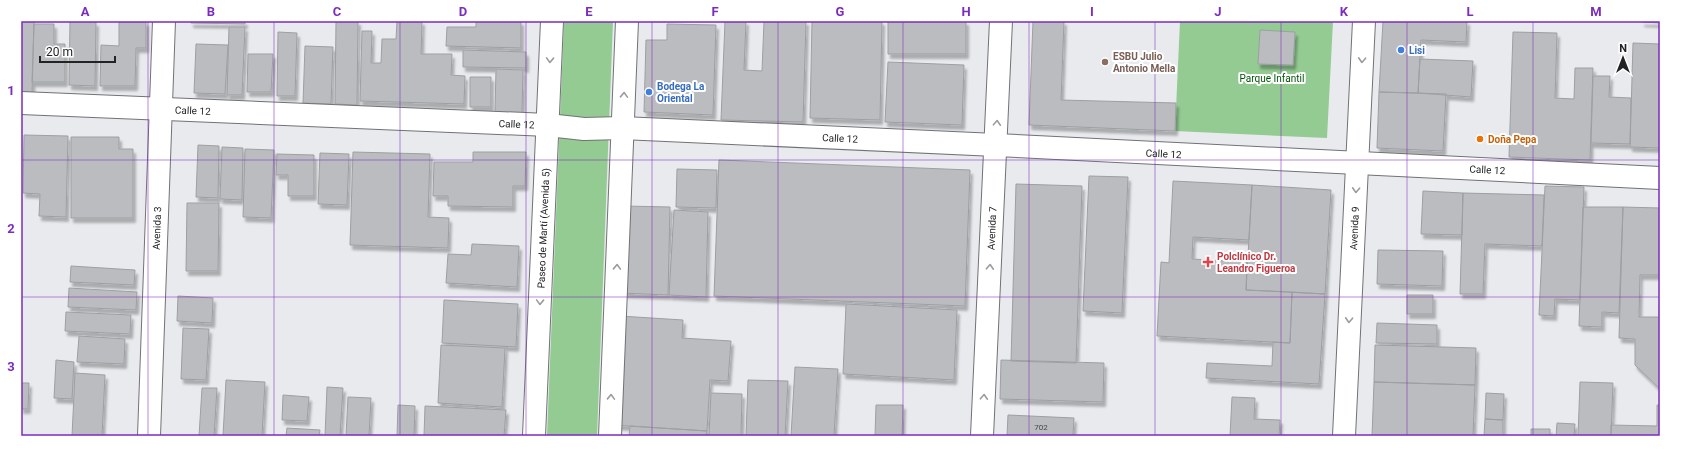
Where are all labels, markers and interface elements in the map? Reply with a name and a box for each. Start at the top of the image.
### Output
text: A [81,4,90,19]
text: B [207,4,215,19]
text: C [333,4,342,19]
text: D [459,4,467,19]
text: E [585,4,593,19]
text: F [711,4,719,19]
text: G [836,4,845,19]
text: H [961,4,971,19]
text: I [1090,4,1094,19]
text: J [1214,4,1222,19]
text: K [1340,4,1349,19]
text: L [1466,4,1474,19]
text: M [1590,4,1602,19]
scale bar [40,38,115,64]
north arrow [1603,38,1643,78]
text: N [1619,42,1627,55]
text: 20 m [46,45,73,59]
marker: Lisi [1396,45,1406,55]
place label: Lisi [1409,45,1425,56]
place label: ESBU Julio Antonio Mella [1113,51,1176,74]
one-way arrow [546,57,555,63]
marker: ESBU Julio Antonio Mella [1100,57,1110,67]
one-way arrow [1358,57,1366,63]
park label: Parque Infantil [1240,73,1304,84]
place label: Bodega La Oriental [657,81,705,104]
text: 1 [7,83,15,98]
marker: Bodega La Oriental [644,87,654,97]
one-way arrow [619,92,628,98]
street label: Calle 12 [175,104,211,117]
street label: Calle 12 [498,118,535,130]
one-way arrow [992,120,1001,126]
street label: Calle 12 [822,132,859,145]
marker: Doña Pepa [1475,134,1485,144]
place label: Doña Pepa [1488,134,1537,145]
street label: Calle 12 [1145,147,1182,160]
street label: Calle 12 [1469,164,1506,176]
street label: Paseo de Martí (Avenida 5) [535,168,553,289]
one-way arrow [1352,187,1360,193]
street label: Avenida 3 [151,206,163,250]
street label: Avenida 7 [986,206,999,250]
street label: Avenida 9 [1348,206,1361,250]
text: 2 [7,221,15,236]
place label: Polclínico Dr. Leandro Figueroa [1217,251,1296,274]
marker: Polclínico Dr. Leandro Figueroa [1202,256,1214,268]
one-way arrow [612,264,621,270]
one-way arrow [986,264,994,270]
one-way arrow [536,299,545,305]
one-way arrow [1345,317,1354,323]
text: 3 [7,359,15,374]
one-way arrow [607,394,616,400]
one-way arrow [980,394,988,400]
house number: 702 [1034,423,1048,432]

